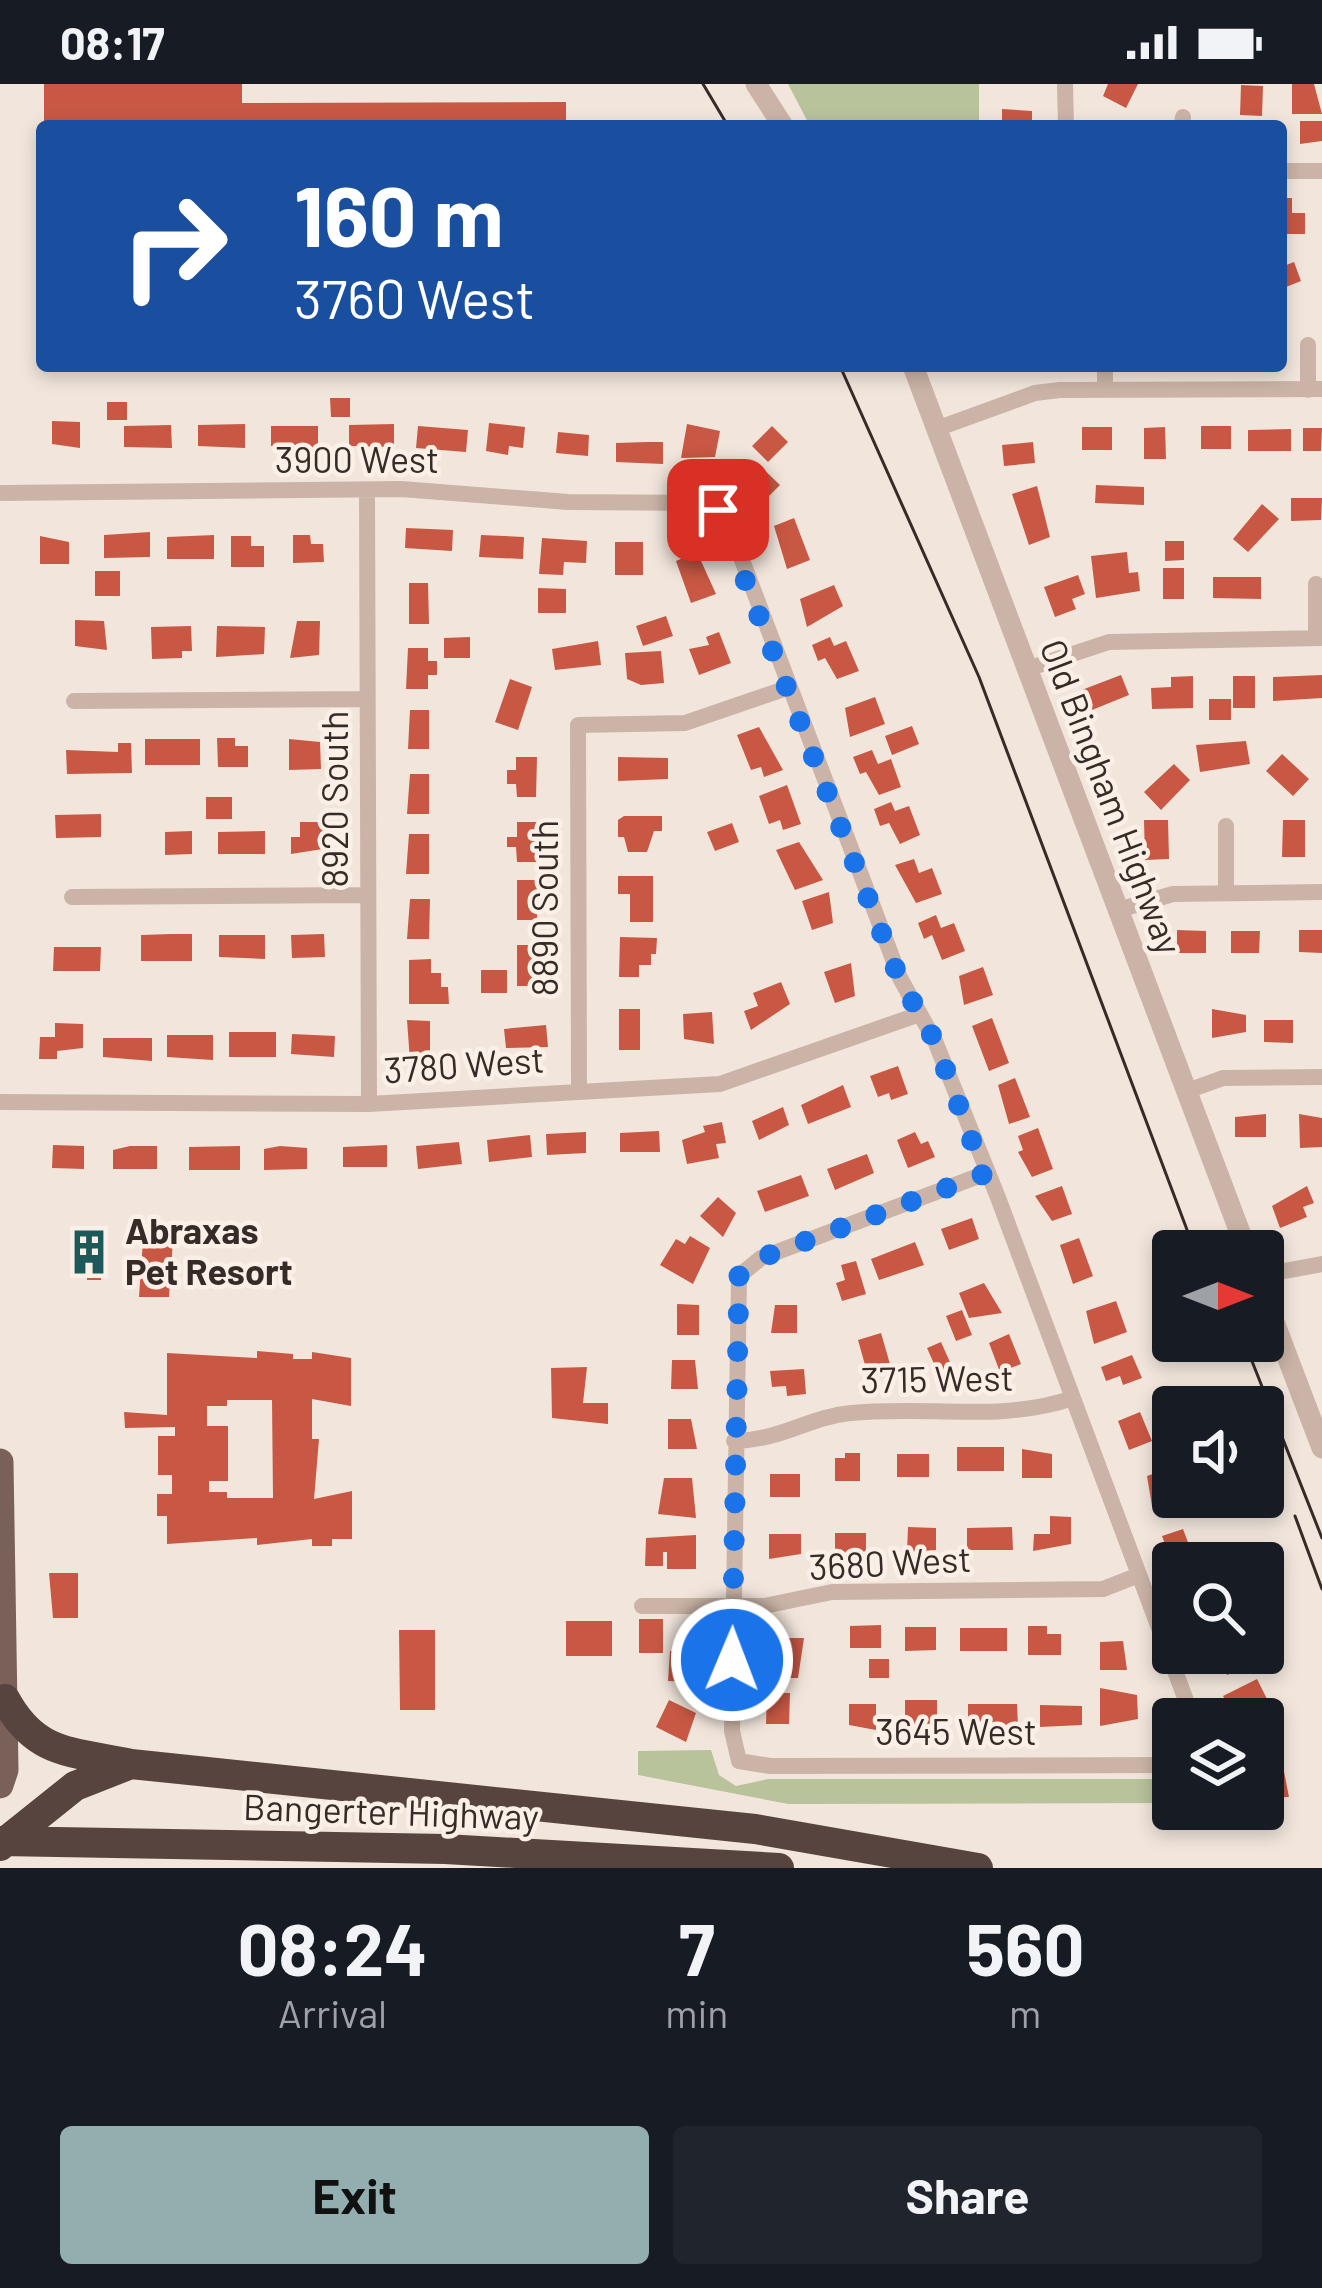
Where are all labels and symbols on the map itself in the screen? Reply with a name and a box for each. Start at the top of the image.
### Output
street label: 3900 West [275,437,439,480]
pin [667,459,769,561]
street label: Old Bingham Highway [1032,633,1192,960]
street label: 8920 South [312,711,355,887]
street label: 8890 South [522,820,565,996]
street label: 3780 West [382,1036,546,1091]
place label: Abraxas Pet Resort [125,1208,293,1292]
building icon: Abraxas Pet Resort [64,1227,114,1277]
north arrow [1152,1230,1284,1362]
street label: 3715 West [860,1355,1014,1400]
street label: 3680 West [808,1536,972,1587]
position arrow [669,1597,795,1723]
street label: 3645 West [875,1709,1037,1752]
street label: Bangerter Highway [243,1784,540,1837]

